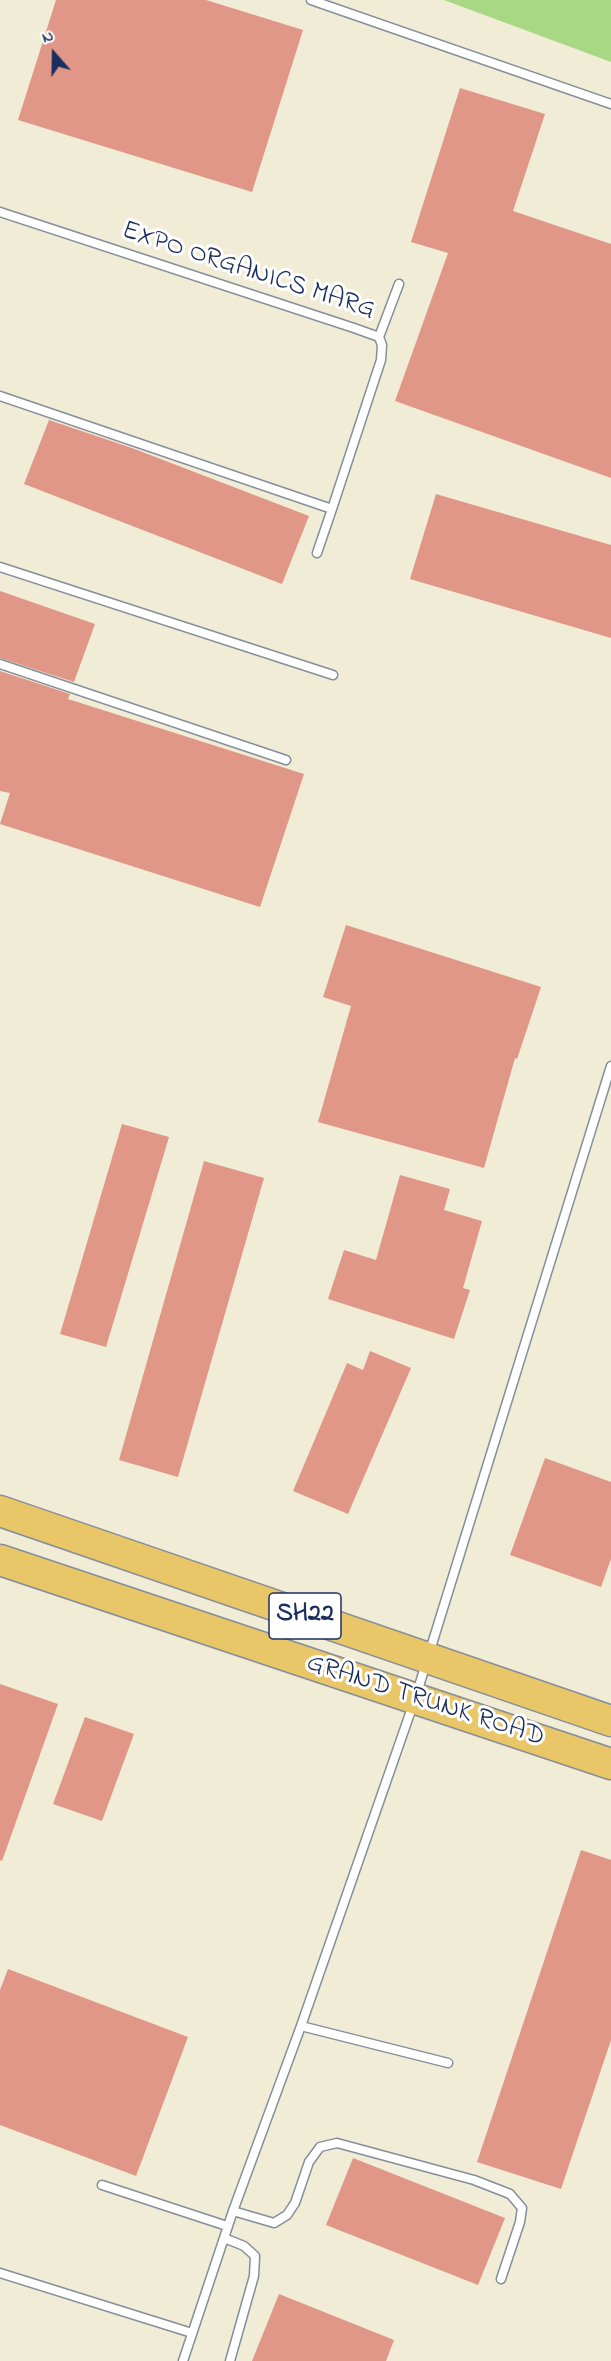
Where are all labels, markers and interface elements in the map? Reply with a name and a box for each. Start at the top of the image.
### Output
north arrow [24,24,84,84]
text: N [39,24,57,50]
street label: EXPO ORGANICS MARG [117,216,379,328]
road number: SH22 [269,1593,341,1639]
street label: GRAND TRUNK ROAD [302,1648,548,1756]

